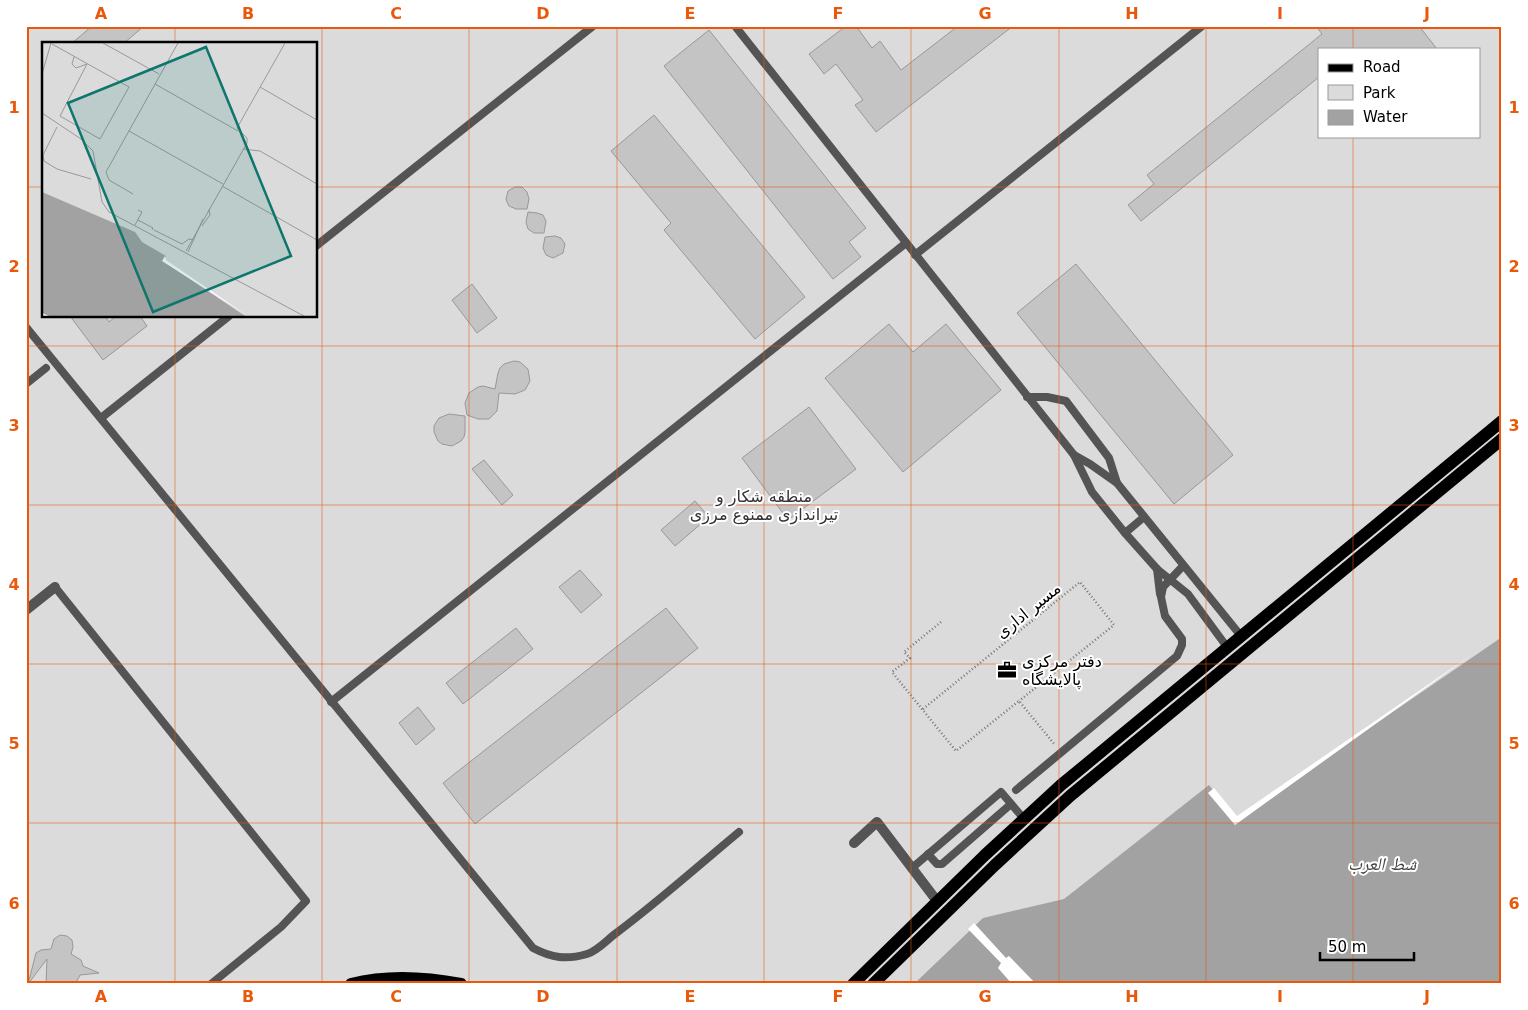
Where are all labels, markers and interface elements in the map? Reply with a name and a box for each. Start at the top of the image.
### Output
text: A [95,4,108,23]
text: B [242,4,254,23]
text: C [390,4,402,23]
text: D [536,4,550,23]
text: E [685,4,695,23]
text: F [833,4,843,23]
text: G [978,4,992,23]
text: H [1125,4,1139,23]
text: I [1277,4,1283,23]
text: J [1423,4,1430,23]
inset map [42,42,318,318]
legend [1318,48,1480,138]
text: Road [1363,58,1401,76]
text: Park [1363,84,1396,102]
text: 1 [8,98,20,117]
text: 1 [1508,98,1520,117]
text: Water [1363,108,1408,126]
text: 2 [8,257,20,276]
text: 2 [1508,257,1520,276]
text: 3 [8,416,20,435]
text: 3 [1508,416,1520,435]
park label: منطقه شکار و تیراندازی ممنوع مرزی [690,487,838,525]
text: 4 [8,575,20,594]
text: 4 [1508,575,1520,594]
street label: مسیر اداری [992,579,1065,643]
place label: دفتر مرکزی پالایشگاه [1022,652,1102,690]
office icon: دفتر مرکزی پالایشگاه [996,659,1018,681]
text: 5 [8,734,20,753]
text: 5 [1508,734,1520,753]
water label: شط العرب [1348,853,1417,875]
text: 6 [8,894,20,913]
text: 6 [1508,894,1520,913]
scale bar [1320,930,1414,962]
text: 50 m [1328,938,1366,956]
text: A [95,987,108,1006]
text: B [242,987,254,1006]
text: C [390,987,402,1006]
text: D [536,987,550,1006]
text: E [685,987,695,1006]
text: F [833,987,843,1006]
text: G [978,987,992,1006]
text: H [1125,987,1139,1006]
text: I [1277,987,1283,1006]
text: J [1423,987,1430,1006]

